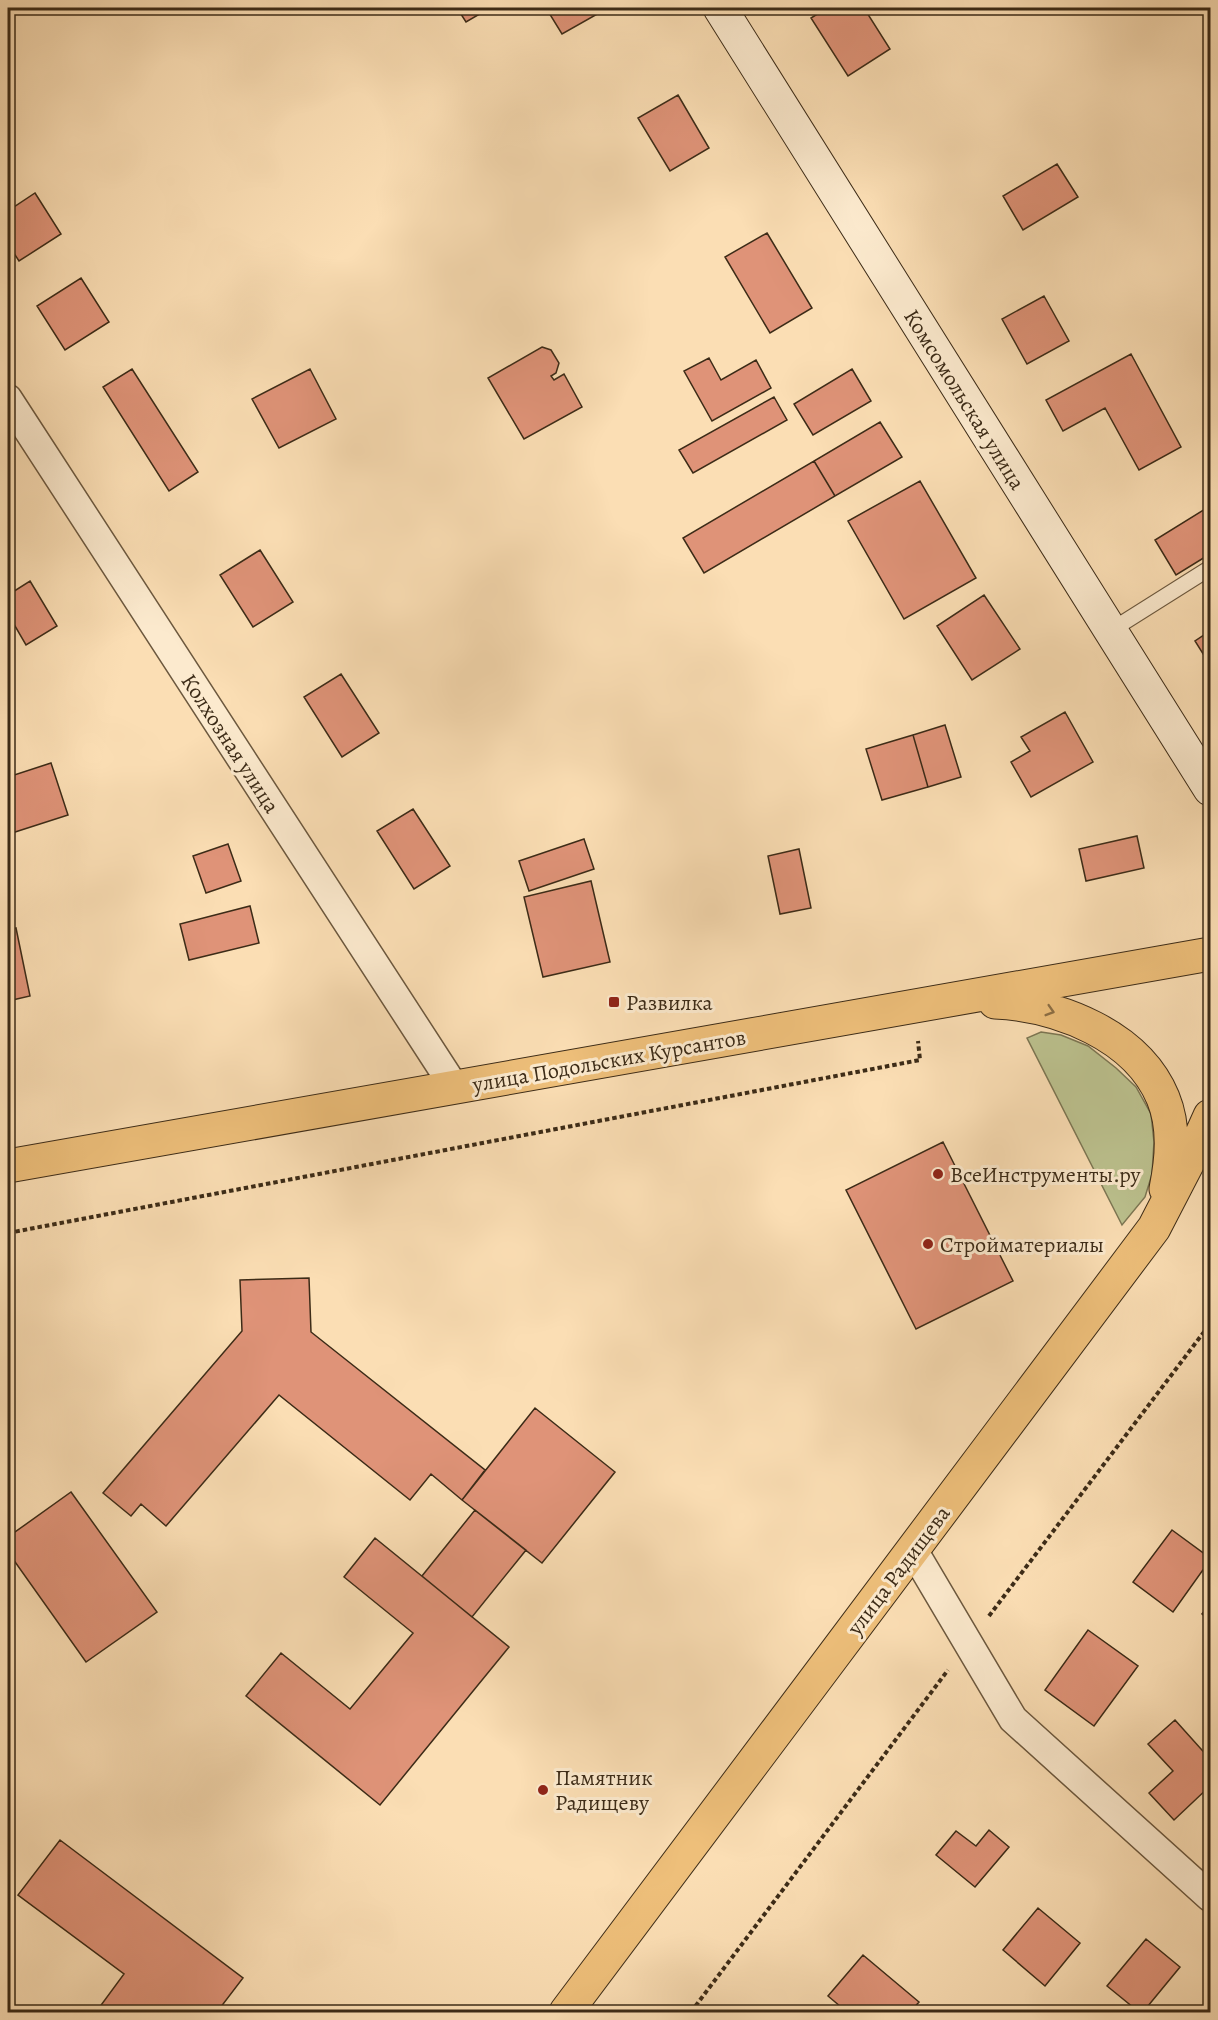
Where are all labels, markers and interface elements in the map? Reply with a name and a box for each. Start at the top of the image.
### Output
street label: Комсомольская улица [896,303,1032,496]
street label: Колхозная улица [174,668,287,820]
place label: Развилка [626,988,714,1018]
marker: Развилка [607,995,621,1009]
one-way arrow [1044,1004,1055,1016]
street label: улица Подольских Курсантов [469,1022,748,1100]
place label: ВсеИнструменты.ру [950,1160,1141,1190]
marker: ВсеИнструменты.ру [931,1167,945,1181]
place label: Стройматериалы [940,1230,1104,1260]
marker: Стройматериалы [921,1237,935,1251]
street label: улица Радищева [840,1499,958,1642]
place label: Памятник Радищеву [555,1763,653,1818]
marker: Памятник Радищеву [536,1783,550,1797]

